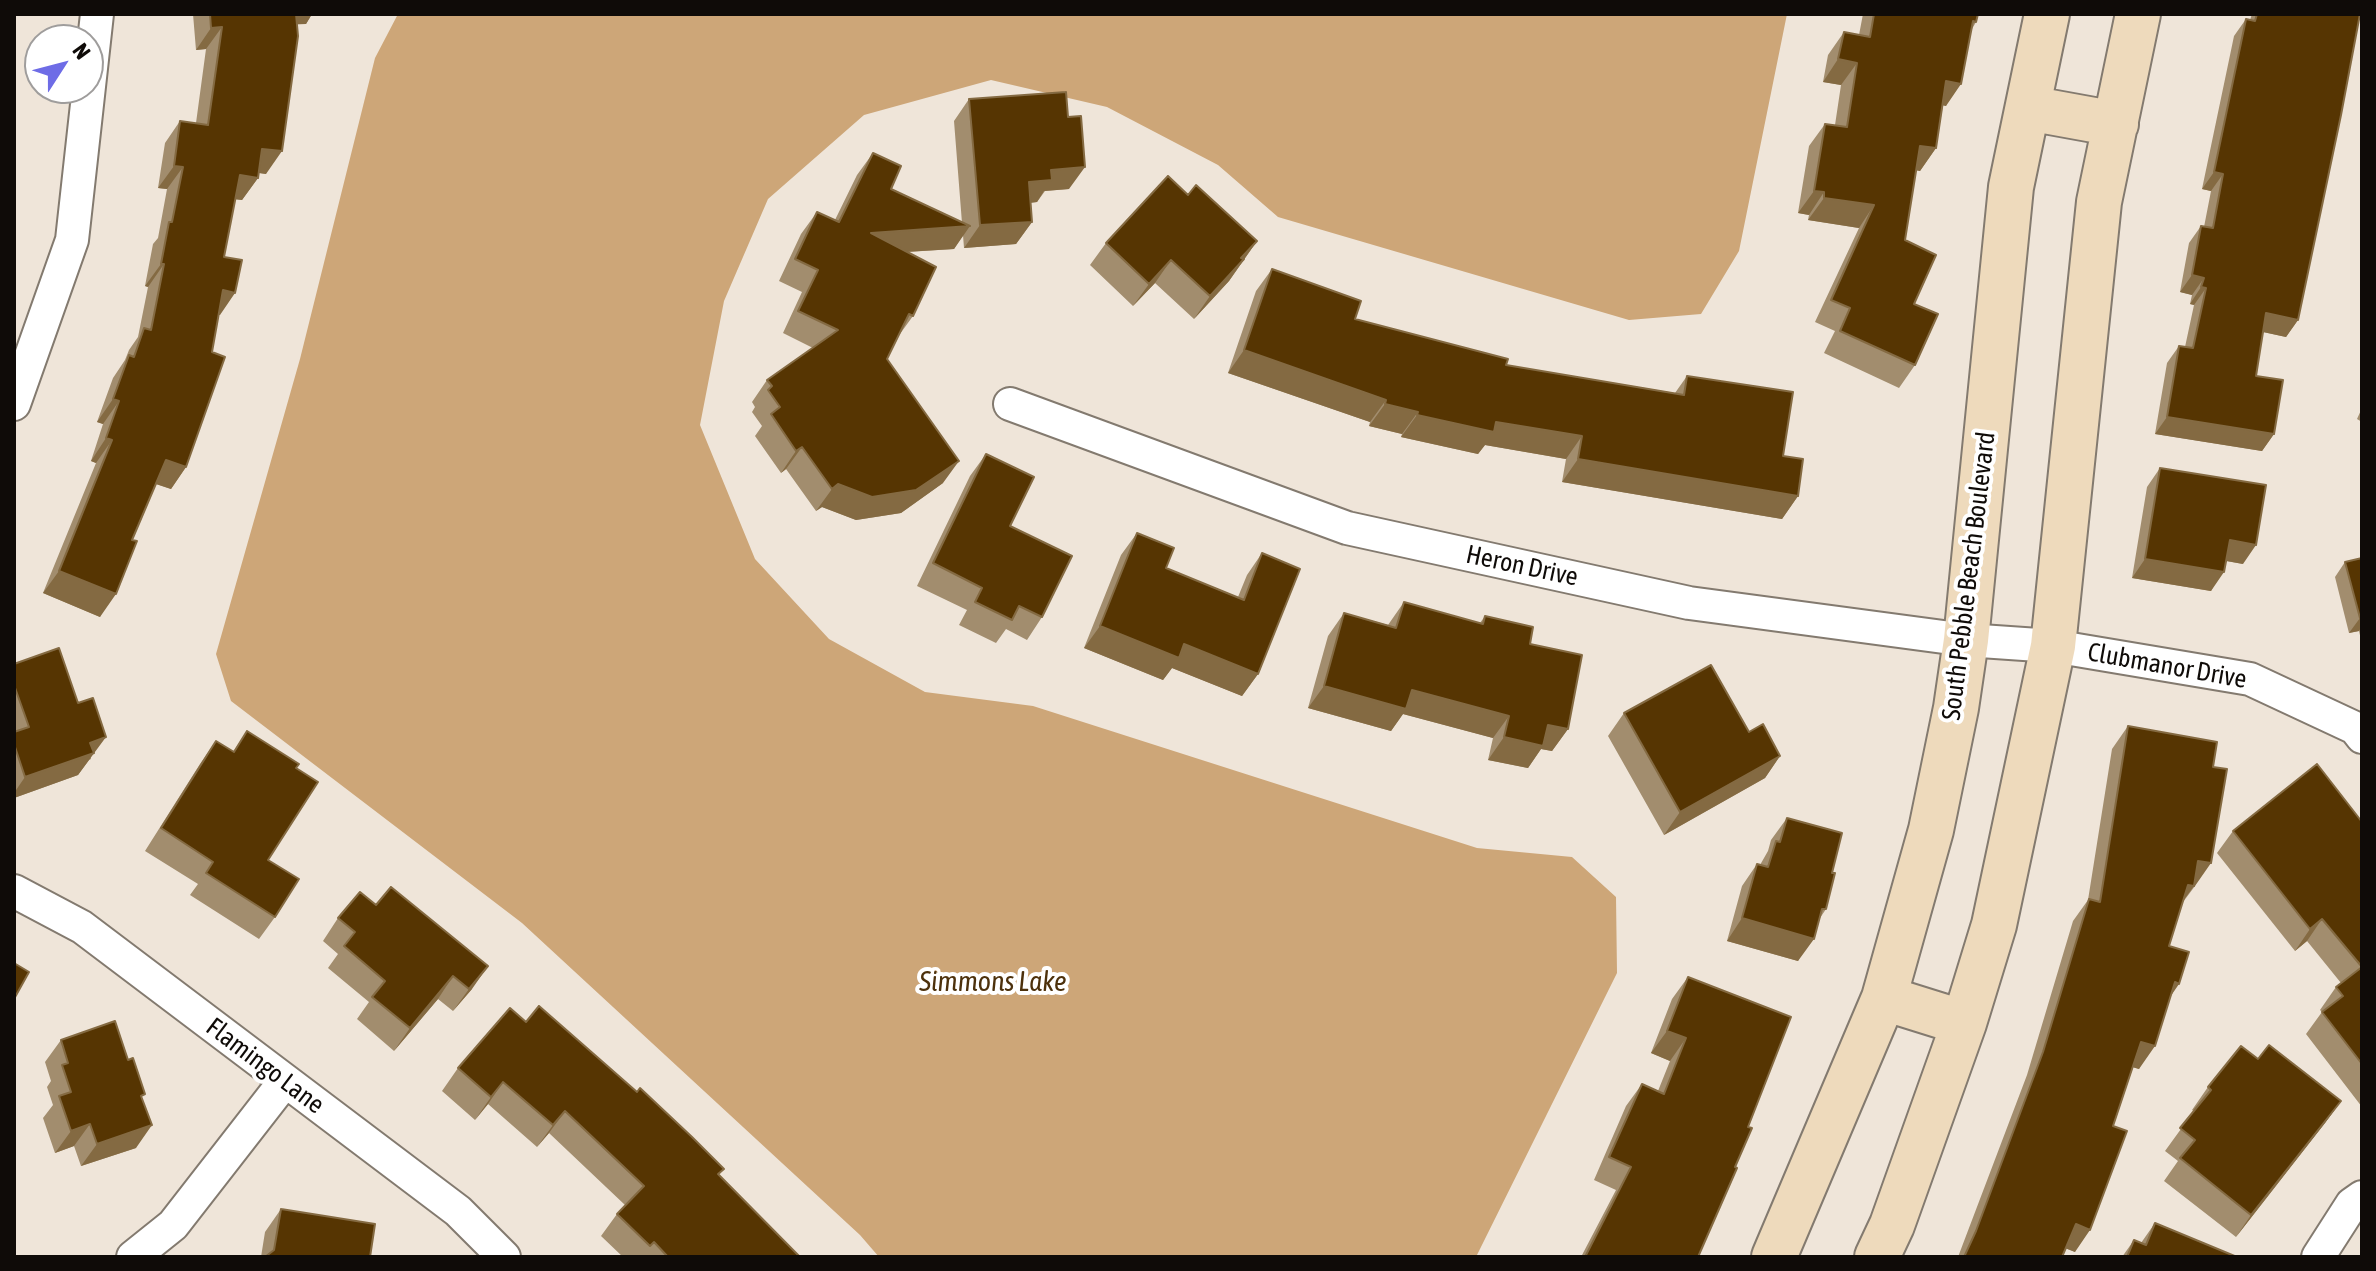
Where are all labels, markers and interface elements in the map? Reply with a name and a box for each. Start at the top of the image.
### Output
north arrow [24,24,104,104]
text: N [67,38,96,64]
street label: South Pebble Beach Boulevard [1936,430,2002,722]
street label: Heron Drive [1463,539,1581,593]
street label: Clubmanor Drive [2085,637,2249,695]
water label: Simmons Lake [919,965,1067,999]
street label: Flamingo Lane [200,1011,330,1121]

